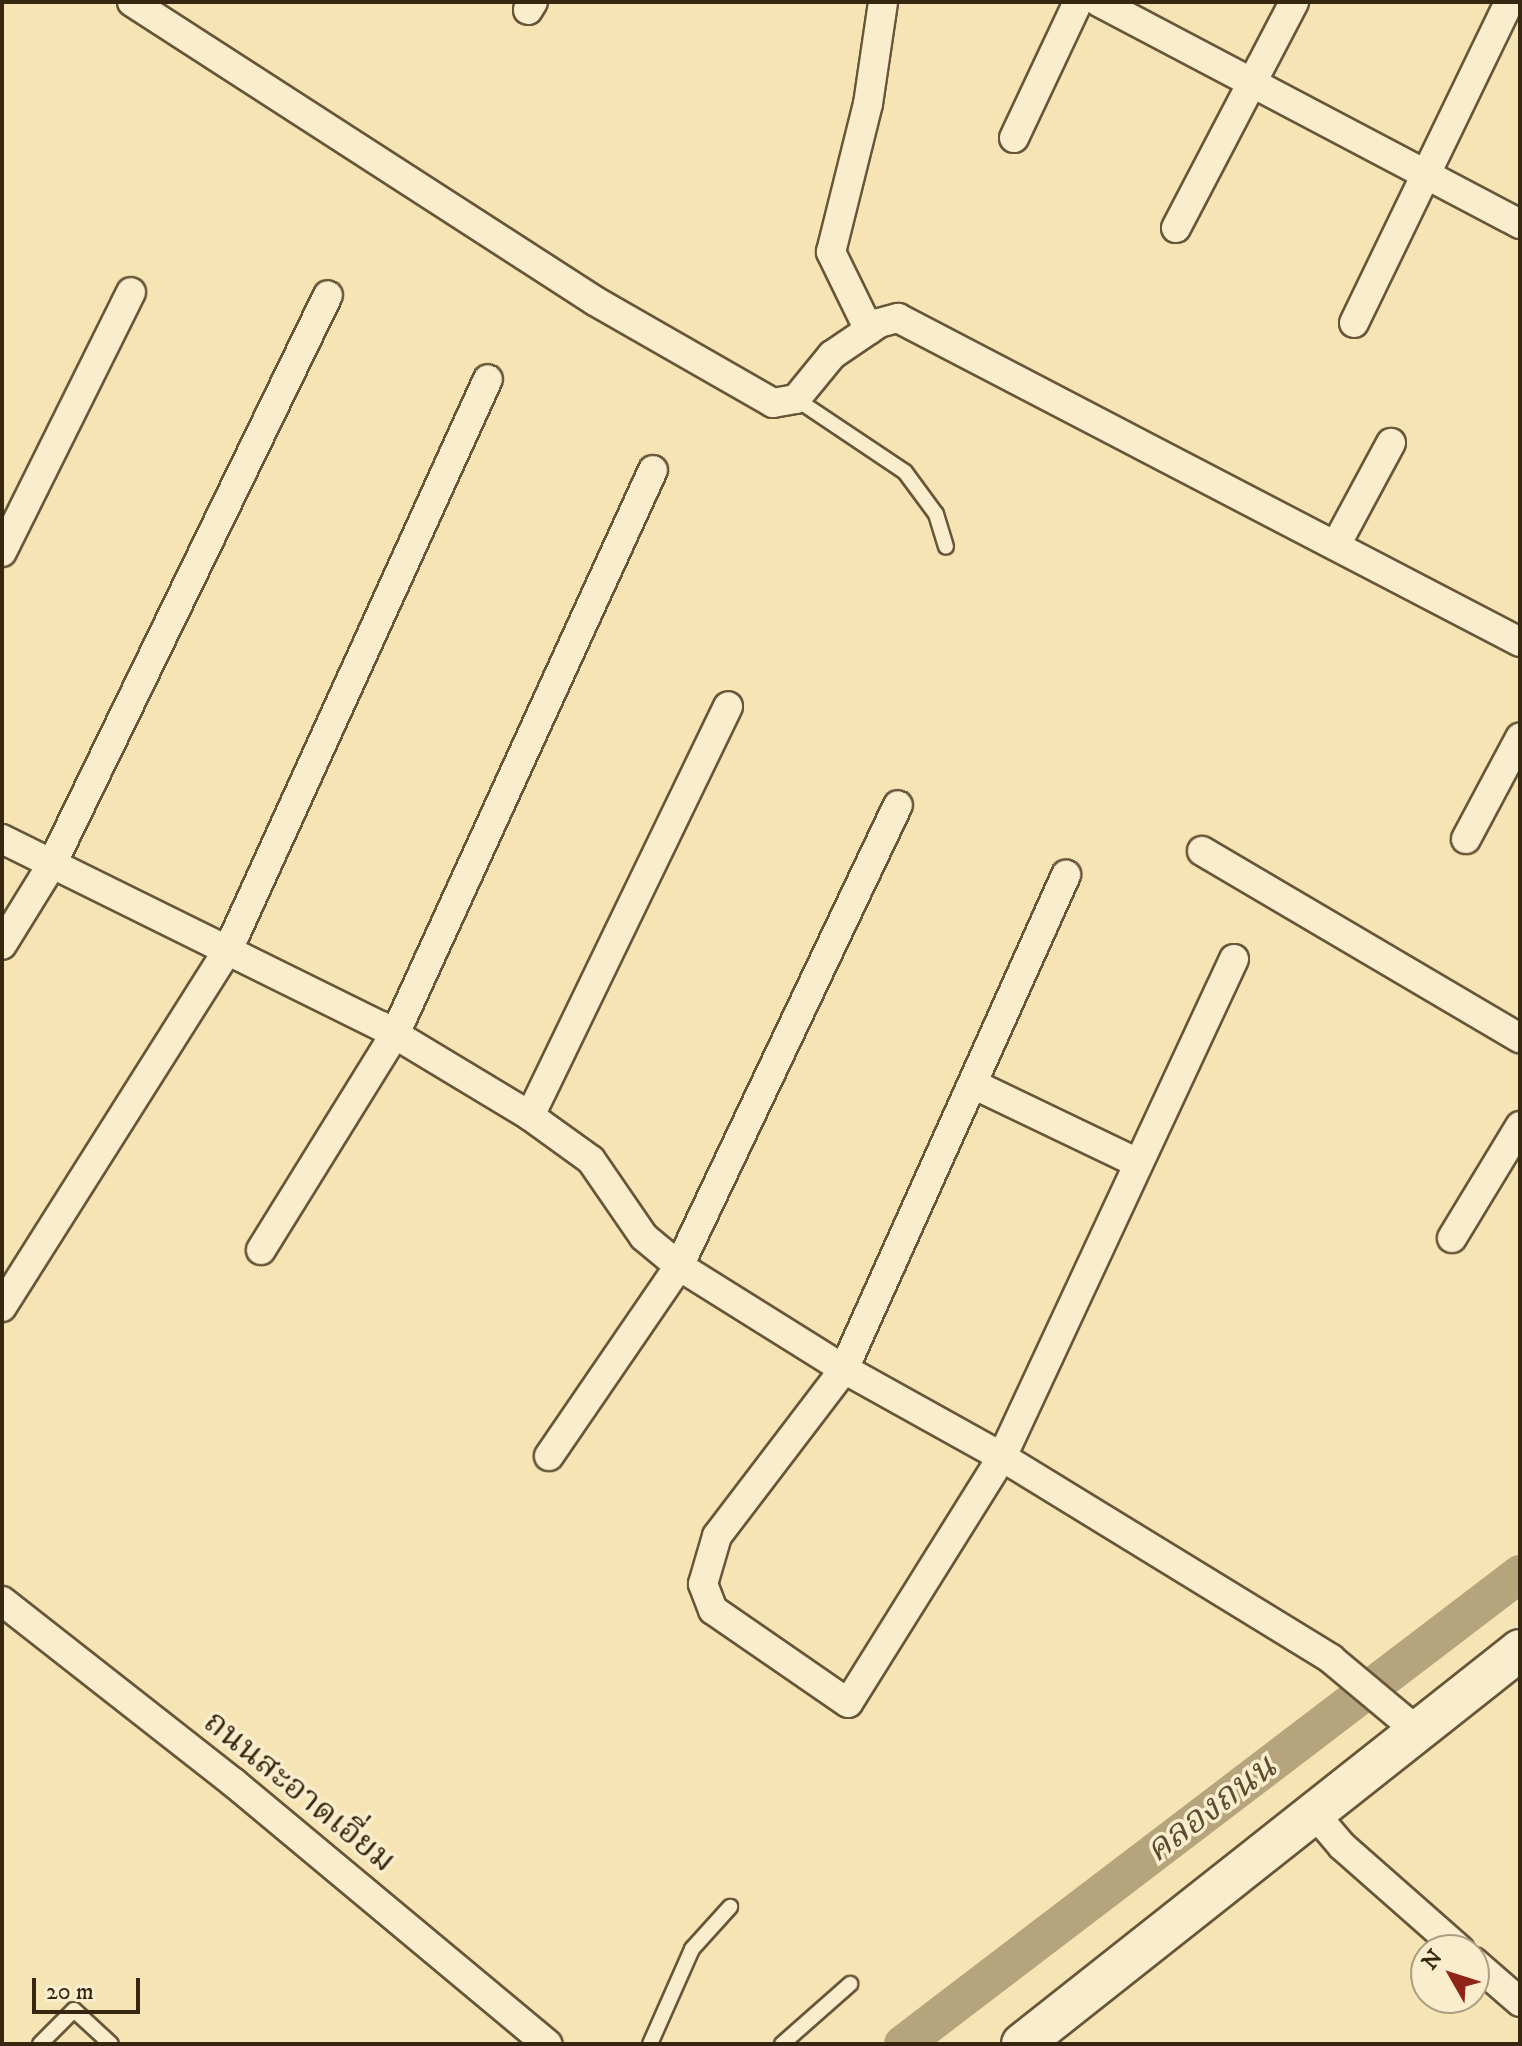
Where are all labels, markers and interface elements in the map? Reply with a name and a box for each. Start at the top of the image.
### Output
street label: ถนนสะอาดเอี่ยม [195,1702,403,1882]
water label: คลองถนน [1137,1746,1285,1872]
north arrow [1410,1934,1490,2014]
text: N [1416,1944,1449,1975]
scale bar [36,1962,144,2012]
text: 20 m [46,1977,94,2007]

